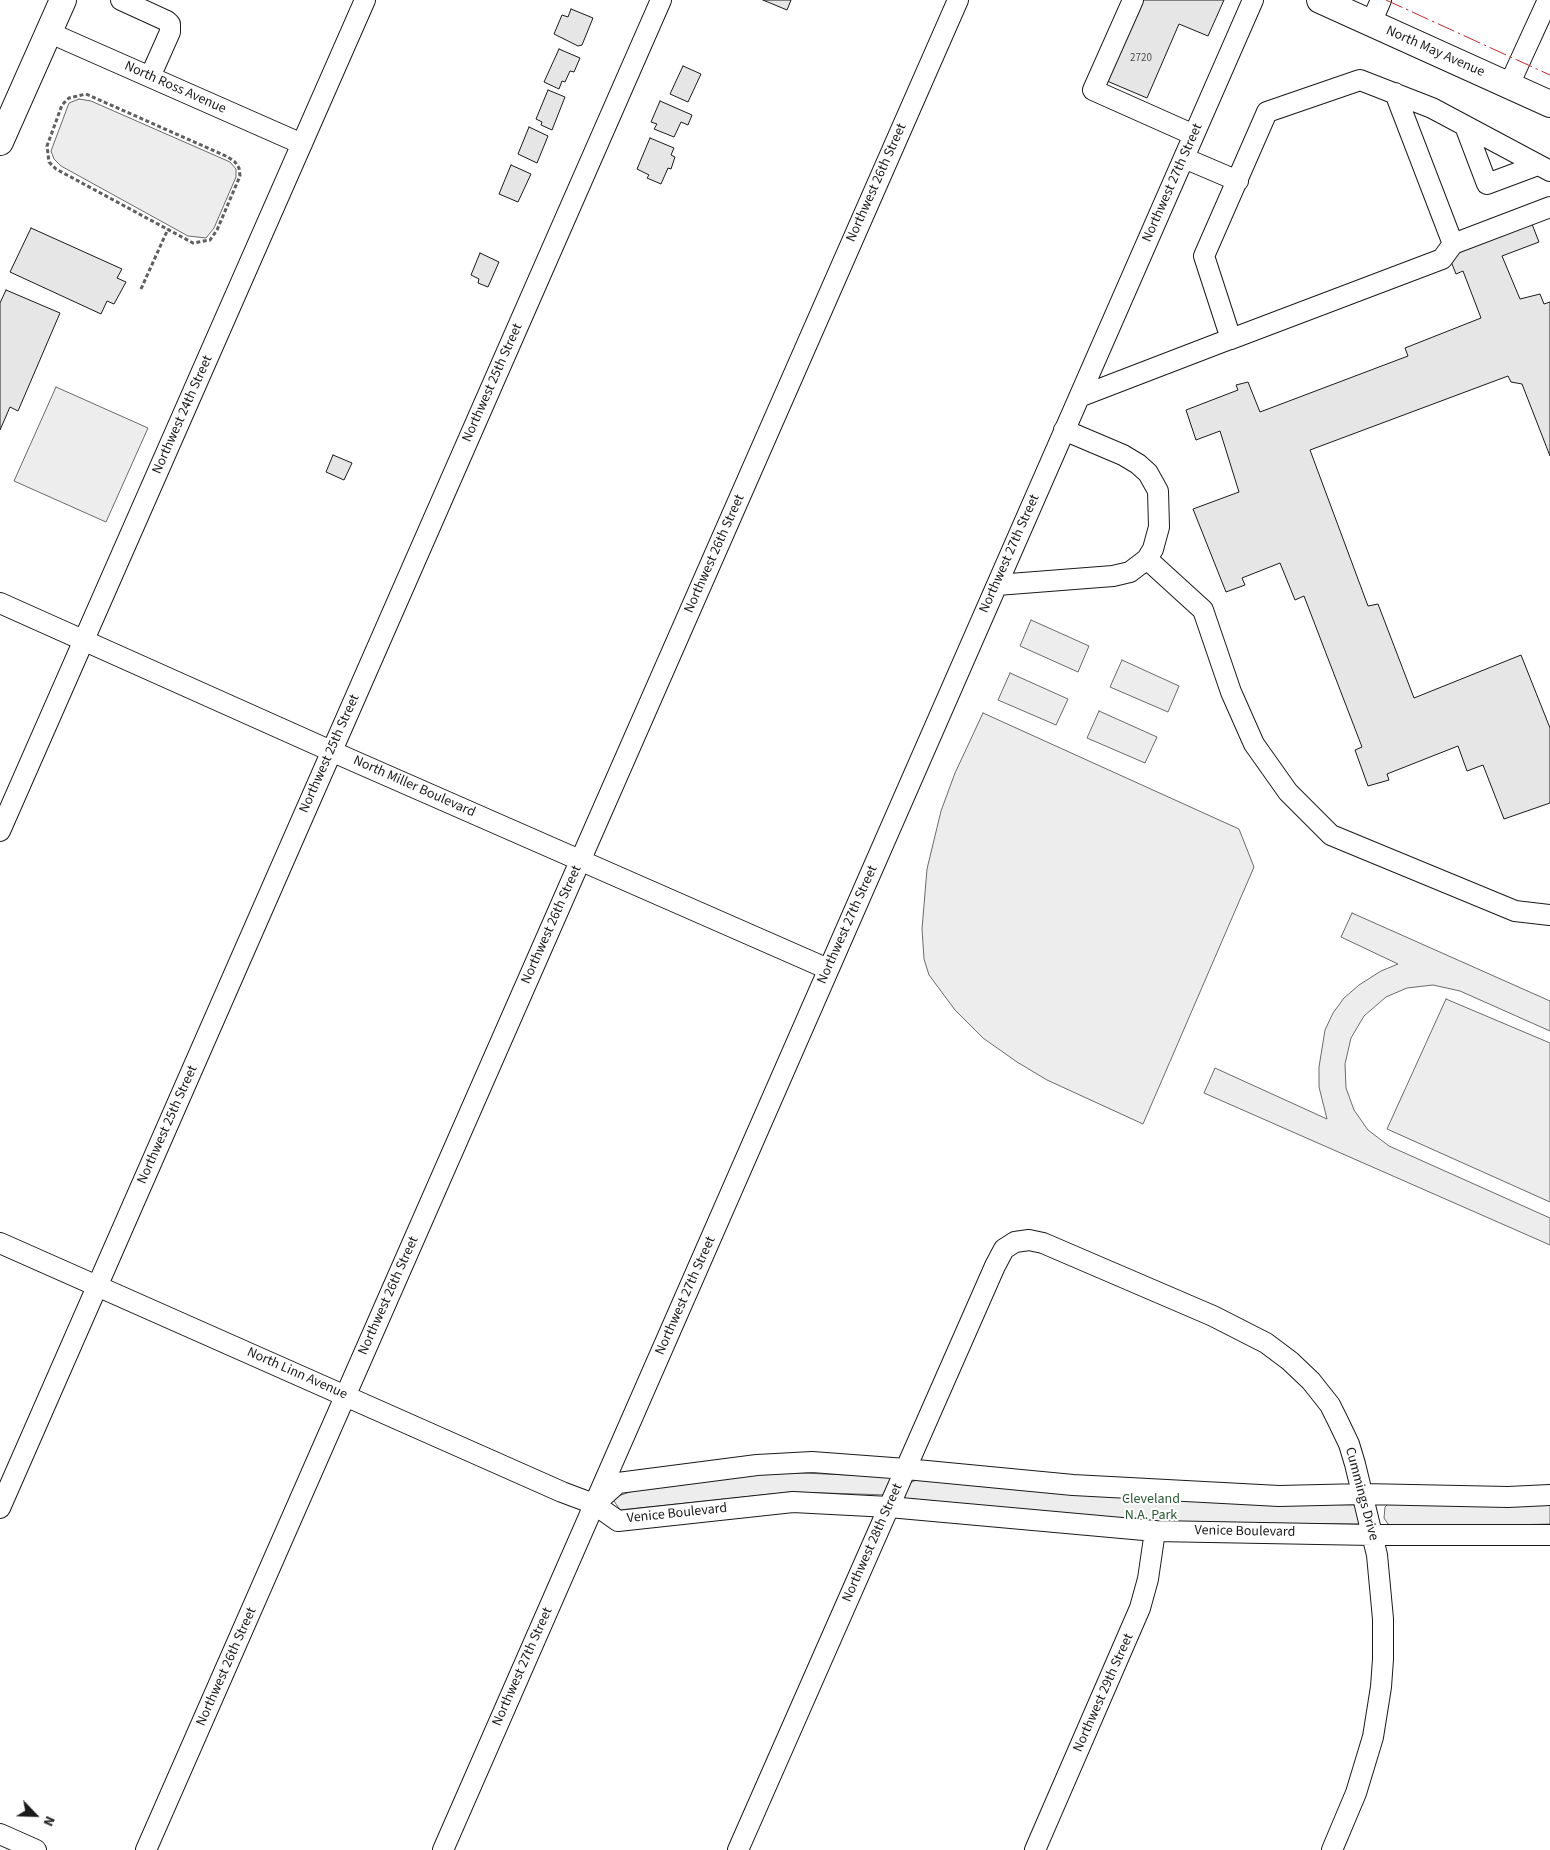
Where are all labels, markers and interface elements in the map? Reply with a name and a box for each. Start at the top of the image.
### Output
street label: North May Avenue [1383,23,1487,81]
house number: 2720 [1130,52,1152,66]
street label: North Ross Avenue [121,58,229,118]
street label: Northwest 26th Street [843,121,911,245]
street label: Northwest 27th Street [1139,121,1207,245]
street label: Northwest 25th Street [459,321,527,445]
street label: Northwest 24th Street [149,353,217,477]
street label: Northwest 26th Street [681,492,749,616]
street label: Northwest 27th Street [976,492,1044,616]
street label: Northwest 25th Street [296,692,364,816]
street label: North Miller Boulevard [350,753,478,821]
street label: Northwest 26th Street [518,863,586,987]
street label: Northwest 27th Street [814,863,882,987]
street label: Northwest 25th Street [134,1063,202,1187]
street label: Northwest 26th Street [355,1234,423,1358]
street label: Northwest 27th Street [652,1234,720,1358]
street label: North Linn Avenue [244,1344,350,1404]
street label: Cummings Drive [1340,1446,1382,1542]
street label: Northwest 28th Street [839,1481,907,1605]
park label: Cleveland N.A. Park [1122,1492,1180,1524]
street label: Venice Boulevard [626,1500,728,1528]
street label: Venice Boulevard [1195,1523,1295,1541]
street label: Northwest 26th Street [193,1605,261,1729]
street label: Northwest 27th Street [489,1605,557,1729]
street label: Northwest 29th Street [1070,1631,1138,1755]
north arrow [10,1790,60,1840]
text: N [38,1813,60,1829]

